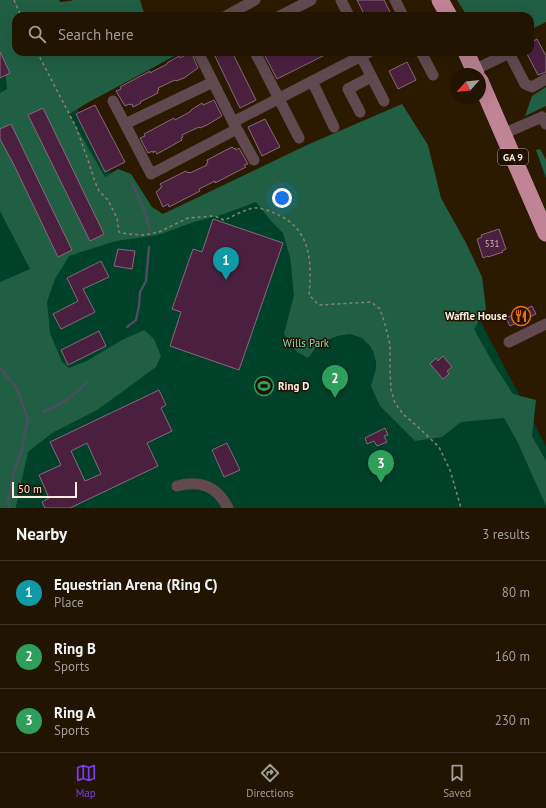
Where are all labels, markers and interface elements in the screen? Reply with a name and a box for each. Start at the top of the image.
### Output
search box [12,12,534,56]
icon: search [26,23,48,45]
text: Search here [58,25,134,44]
north arrow [450,68,486,104]
road number: GA 9 [498,149,528,165]
your location [272,188,292,208]
house number: 531 [485,238,499,249]
pin: 1 [213,247,239,280]
restaurant icon: Waffle House [510,305,532,327]
place label: Waffle House [445,309,507,323]
park label: Wills Park [283,336,330,350]
pin: 2 [322,365,348,398]
sports icon: Ring D [253,375,275,397]
place label: Ring D [278,379,309,393]
pin: 3 [368,450,394,483]
scale bar [12,480,77,499]
text: 50 m [18,482,42,496]
text: Nearby [16,523,67,545]
text: 3 results [482,526,530,543]
text: Equestrian Arena (Ring C) [54,575,218,594]
text: 1 [25,584,33,601]
text: 80 m [502,584,530,601]
text: Place [54,594,84,611]
text: Ring B [54,639,96,658]
text: 2 [25,648,33,665]
text: 160 m [495,648,530,665]
text: Sports [54,658,90,675]
text: Ring A [54,703,96,722]
text: 3 [25,712,33,729]
text: 230 m [495,712,530,729]
text: Sports [54,722,90,739]
tab: Map [75,762,97,800]
tab: Directions [246,762,294,800]
tab: Saved [443,762,471,800]

